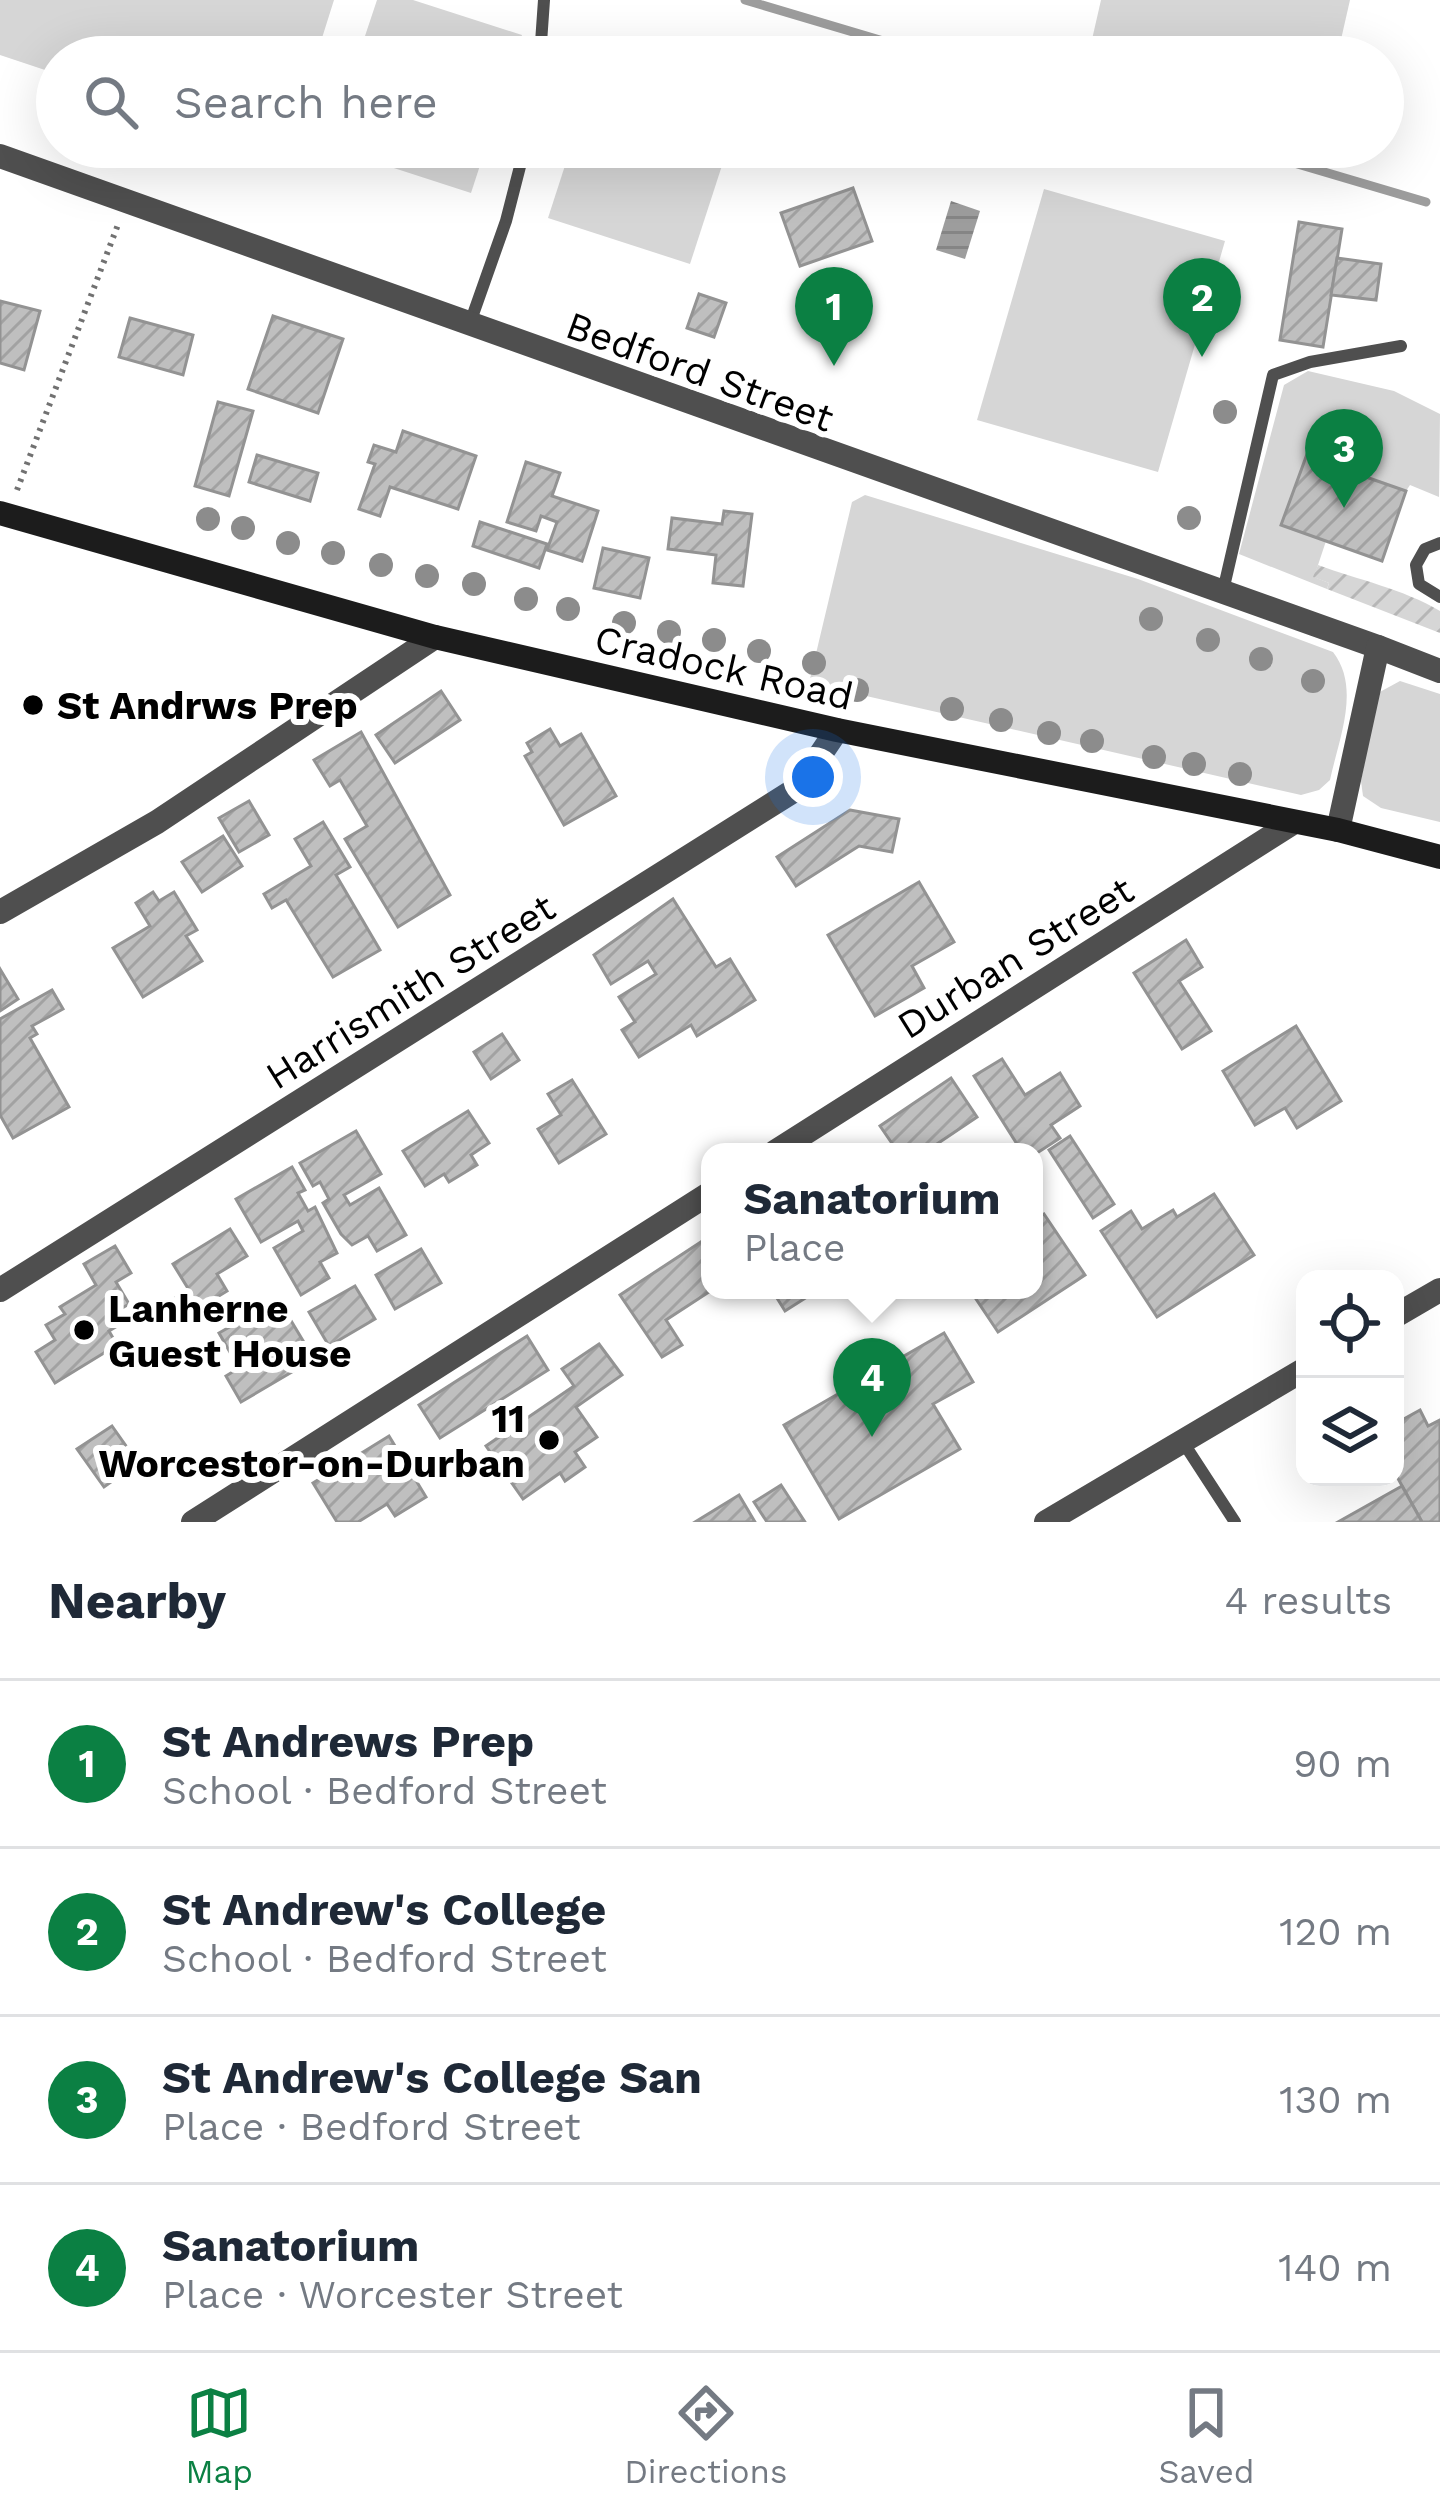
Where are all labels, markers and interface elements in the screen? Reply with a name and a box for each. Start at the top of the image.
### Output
search box [36,36,1404,168]
icon: search [78,69,144,135]
text: Search here [174,76,438,129]
pin: 2 [1163,258,1241,357]
pin: 1 [795,267,873,366]
street label: Bedford Street [560,302,840,441]
pin: 3 [1305,409,1383,508]
street label: Cradock Road [590,616,857,719]
place label: St Andrws Prep [57,683,358,728]
marker: St Andrws Prep [20,692,46,718]
your location [783,747,843,807]
street label: Durban Street [889,867,1141,1048]
street label: Harrismith Street [258,884,563,1098]
popup [701,1143,1043,1299]
text: Sanatorium [743,1172,1001,1225]
text: Place [743,1225,846,1270]
map controls [1296,1270,1404,1486]
button: locate [1296,1270,1404,1378]
place label: Lanherne Guest House [108,1286,351,1376]
marker: Lanherne Guest House [71,1317,97,1343]
pin: 4 [833,1338,911,1437]
button: layers [1296,1378,1404,1486]
place label: 11 Worcestor-on-Durban [99,1396,525,1486]
marker: 11 Worcestor-on-Durban [536,1427,562,1453]
text: Nearby [48,1571,226,1630]
text: 4 results [1224,1578,1392,1623]
text: St Andrews Prep [162,1715,534,1768]
text: 1 [79,1741,95,1786]
text: 90 m [1293,1741,1392,1786]
text: School · Bedford Street [162,1768,607,1813]
text: St Andrew's College [162,1883,606,1936]
text: 2 [75,1909,99,1954]
text: 120 m [1279,1909,1392,1954]
text: School · Bedford Street [162,1936,607,1981]
text: St Andrew's College San [162,2051,702,2104]
text: 3 [75,2077,99,2122]
text: 130 m [1279,2077,1392,2122]
text: Place · Bedford Street [162,2104,581,2149]
text: Sanatorium [162,2219,419,2272]
text: 4 [74,2245,100,2290]
text: 140 m [1278,2245,1392,2290]
text: Place · Worcester Street [162,2272,623,2317]
tab: Map [186,2380,253,2491]
tab: Directions [624,2380,787,2491]
tab: Saved [1159,2380,1254,2491]

